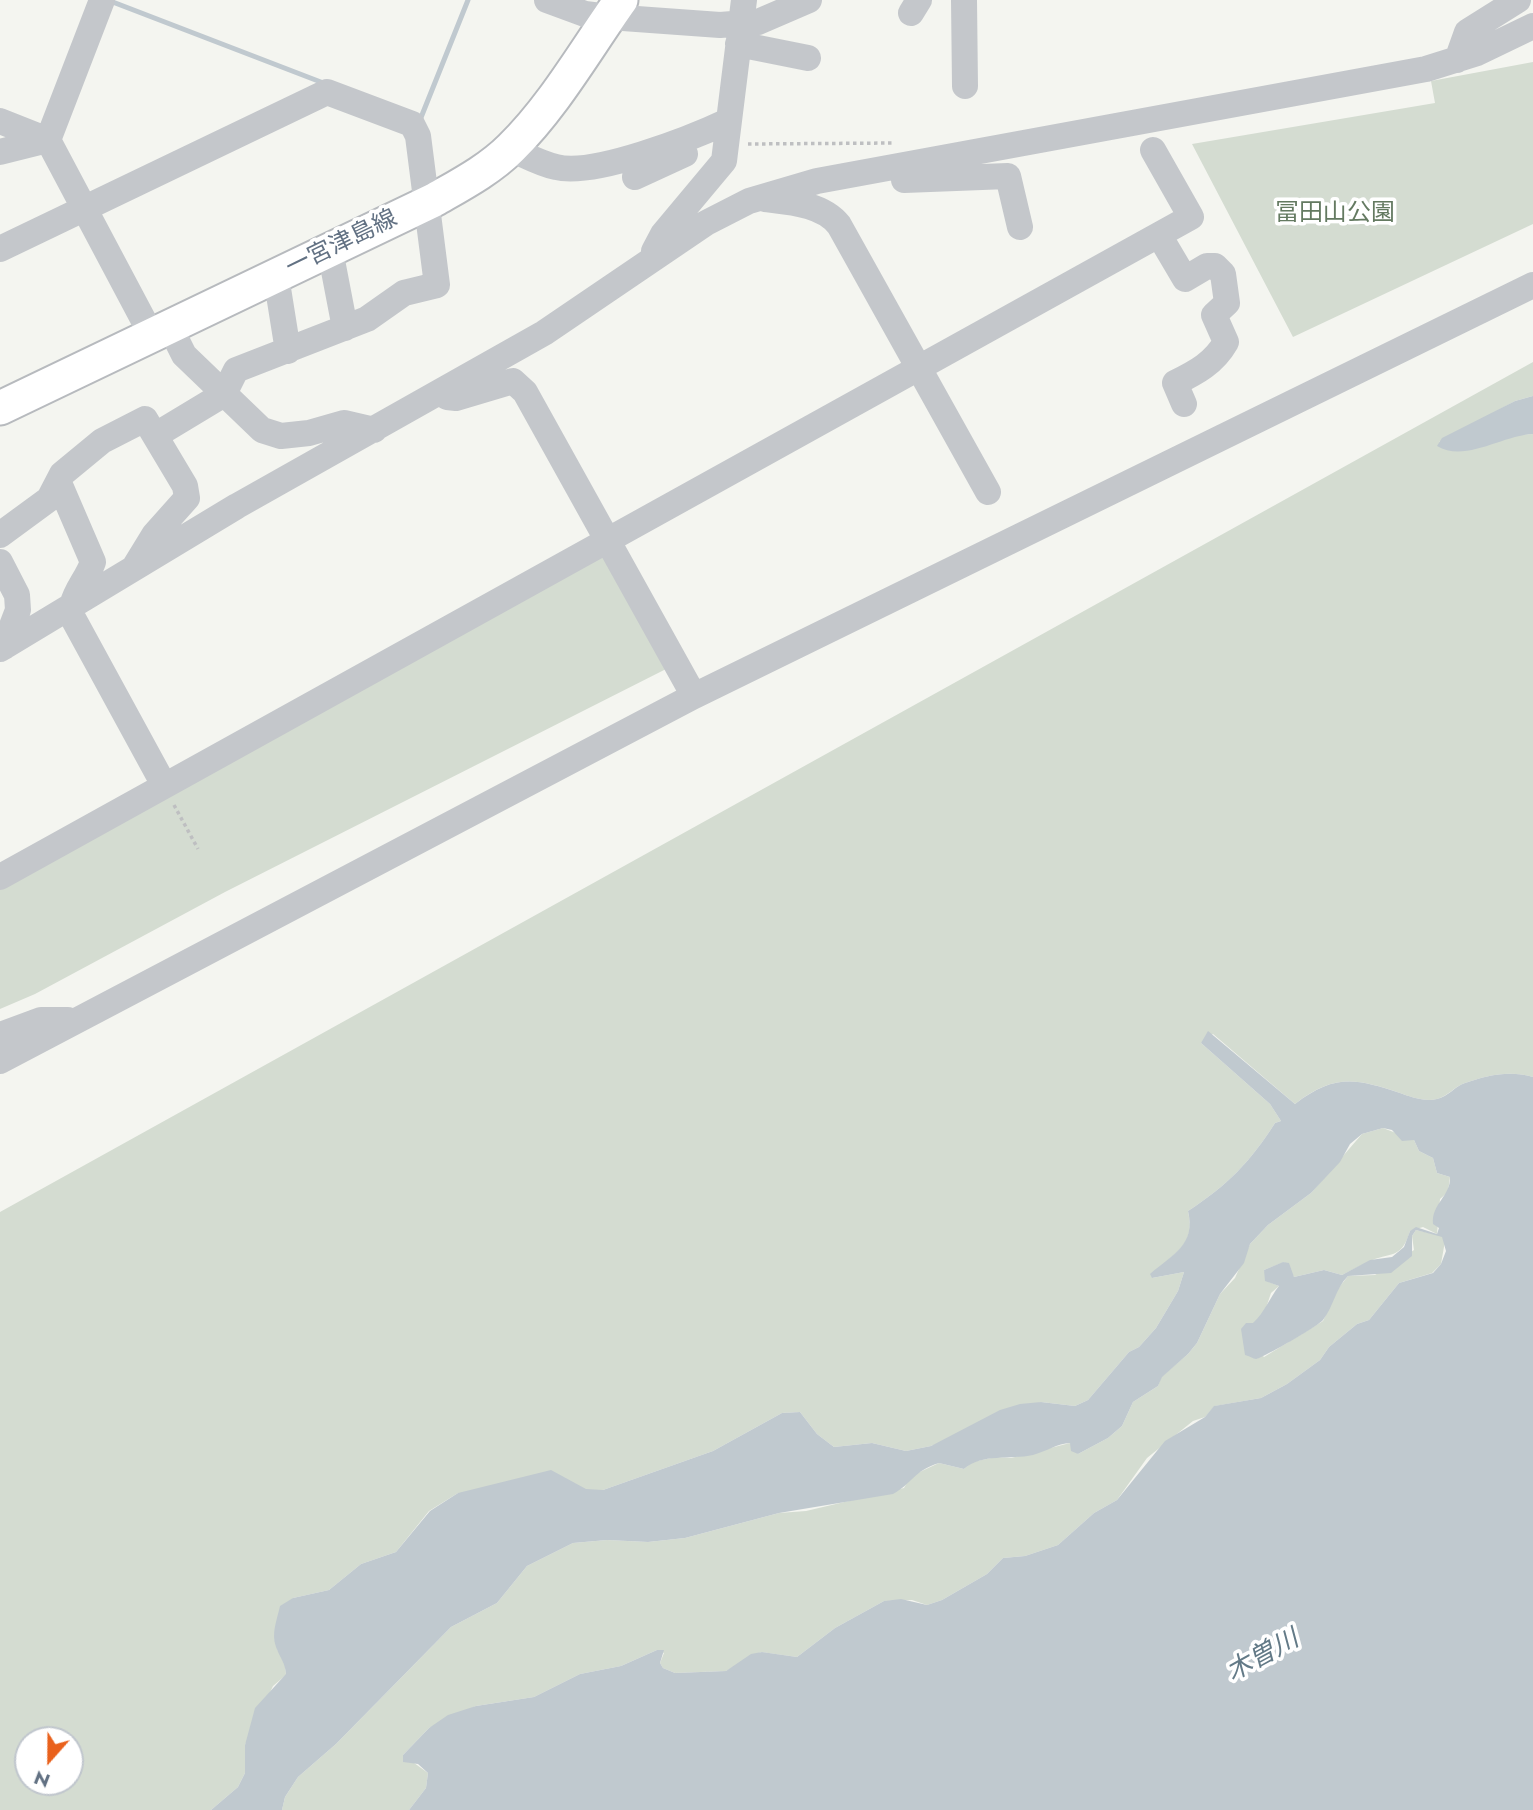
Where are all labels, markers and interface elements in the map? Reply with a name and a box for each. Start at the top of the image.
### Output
park label: 冨田山公園 [1275,200,1395,228]
street label: 一宮津島線 [282,205,402,283]
water label: 木曽川 [1221,1624,1305,1690]
north arrow [14,1726,84,1796]
text: N [30,1764,54,1795]

